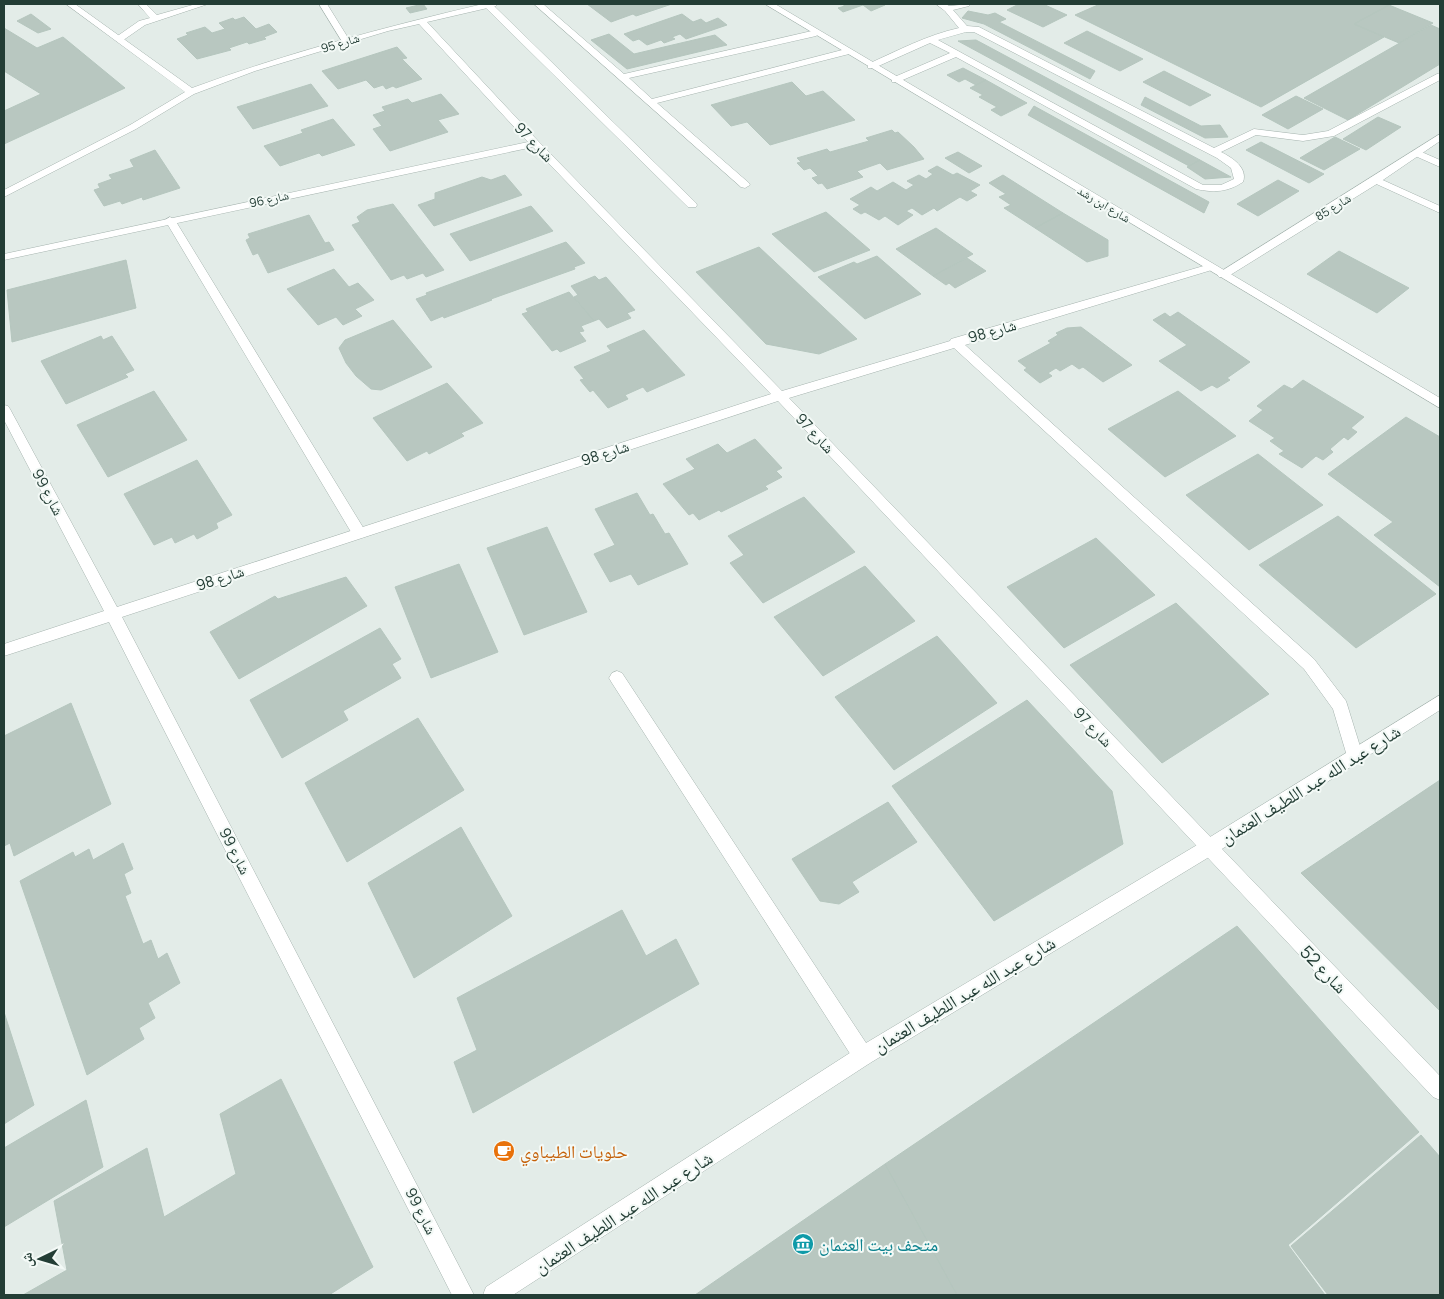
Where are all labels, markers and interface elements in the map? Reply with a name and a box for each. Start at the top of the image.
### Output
street label: شارع 95 [319,29,362,57]
street label: شارع 97 [510,117,558,167]
street label: شارع ابن رشد [1074,182,1134,227]
street label: شارع 96 [248,186,290,211]
street label: شارع 85 [1312,189,1354,225]
street label: شارع 98 [965,314,1019,348]
street label: شارع 97 [791,408,839,458]
street label: شارع 98 [578,435,632,471]
street label: شارع 99 [27,465,69,519]
street label: شارع 98 [193,560,247,596]
street label: شارع 97 [1069,702,1117,752]
street label: شارع عبد الله عبد اللطيف العثمان [1215,719,1405,849]
street label: شارع 99 [214,824,256,878]
street label: شارع عبد الله عبد اللطيف العثمان [869,930,1059,1058]
street label: شارع 52 [1295,940,1353,998]
cafe icon: حلويات الطيباوي [492,1139,516,1163]
place label: حلويات الطيباوي [520,1139,628,1167]
street label: شارع عبد الله عبد اللطيف العثمان [529,1145,717,1279]
street label: شارع 99 [400,1184,442,1238]
museum icon: متحف بيت العثمان [791,1232,815,1256]
place label: متحف بيت العثمان [819,1232,938,1256]
north arrow [15,1234,65,1284]
text: ش [16,1252,37,1268]

